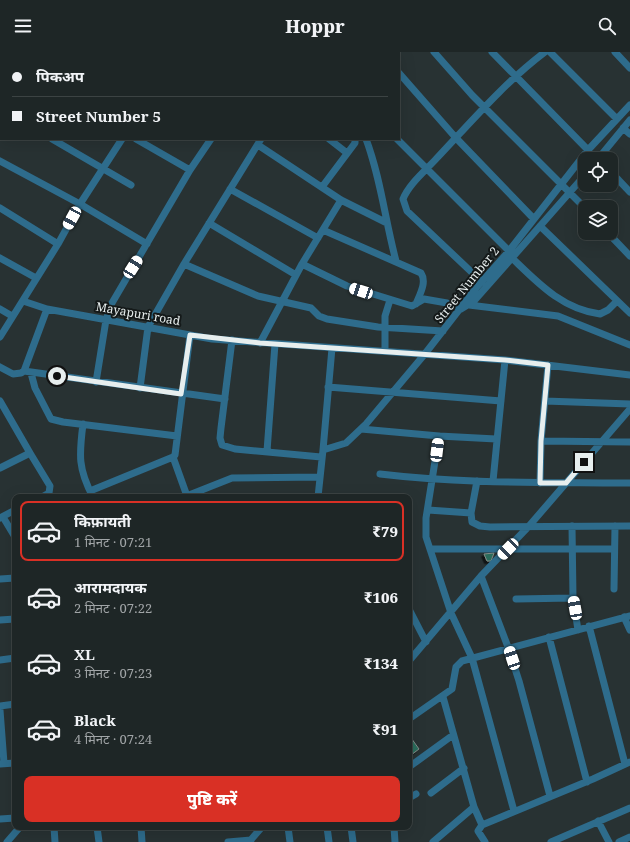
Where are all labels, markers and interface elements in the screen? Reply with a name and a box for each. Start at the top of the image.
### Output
text: Hoppr [285,14,345,38]
icon: menu [12,15,34,37]
icon: search [596,15,618,37]
text: पिकअप [36,66,84,86]
text: Street Number 5 [36,106,161,126]
map controls [578,152,618,240]
button: locate [578,152,618,192]
button: layers [578,200,618,240]
car [61,205,83,231]
street label: Street Number 2 [430,243,503,327]
car [122,254,144,280]
car [348,282,374,300]
street label: Mayapuri road [94,298,182,329]
route start [48,367,66,385]
car [430,437,444,463]
route end [575,453,593,471]
text: किफ़ायती [74,511,131,531]
icon: car [26,513,62,549]
text: ₹79 [373,521,398,541]
text: 1 मिनट · 07:21 [74,533,152,551]
car [495,536,521,562]
text: आरामदायक [74,577,147,597]
icon: car [26,579,62,615]
text: ₹106 [364,587,398,607]
car [567,595,583,621]
text: 2 मिनट · 07:22 [74,599,152,617]
text: XL [74,644,95,664]
icon: car [26,645,62,681]
car [503,645,521,671]
text: ₹134 [364,653,398,673]
text: 3 मिनट · 07:23 [74,664,152,682]
text: Black [74,710,116,730]
icon: car [26,711,62,747]
text: ₹91 [373,719,398,739]
text: 4 मिनट · 07:24 [74,730,152,748]
button: पुष्टि करें [24,776,400,822]

